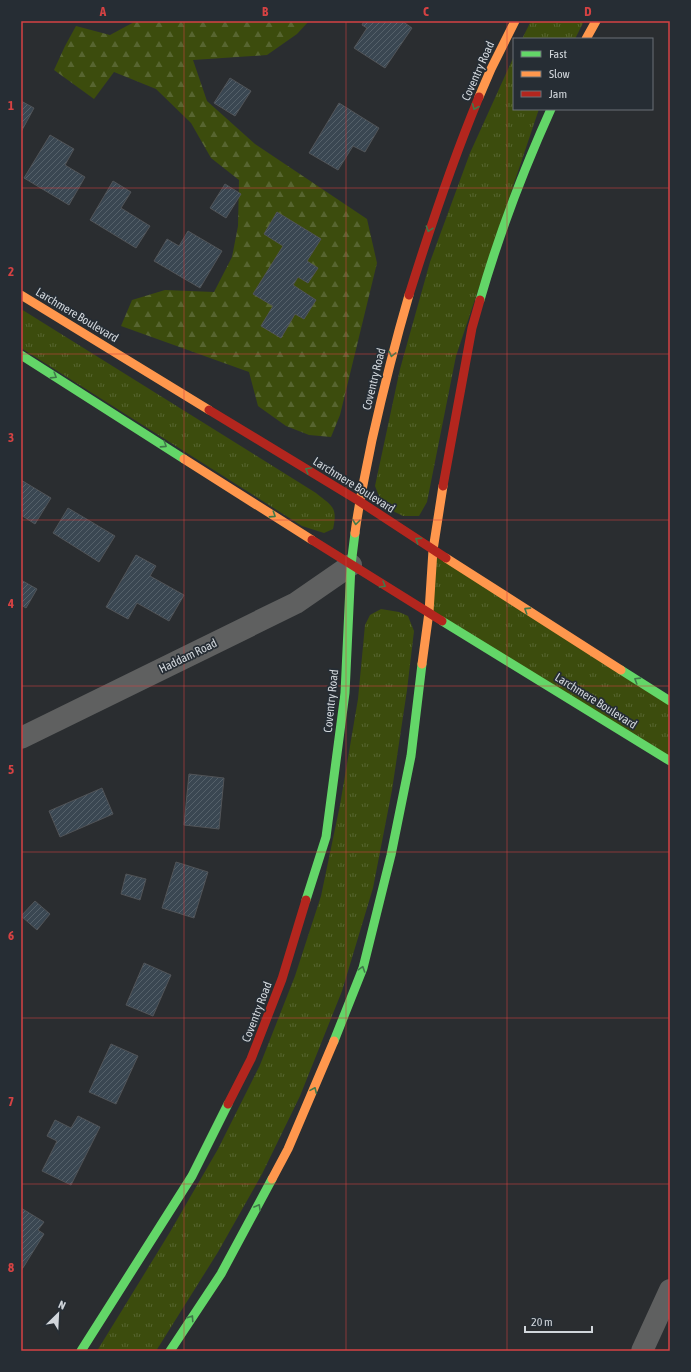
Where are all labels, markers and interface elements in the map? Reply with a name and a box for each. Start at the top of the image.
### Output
text: A [99,4,107,19]
text: B [262,4,269,19]
text: C [423,4,429,19]
text: D [584,4,592,19]
legend [513,38,653,110]
street label: Coventry Road [459,39,497,103]
text: Fast [549,47,567,61]
text: Slow [549,67,570,81]
text: Jam [549,87,567,101]
text: 1 [8,98,14,113]
one-way arrow [472,103,480,111]
one-way arrow [426,225,434,232]
text: 2 [8,264,14,279]
street label: Larchmere Boulevard [33,285,121,345]
street label: Coventry Road [360,346,388,412]
one-way arrow [389,350,397,357]
one-way arrow [50,371,57,379]
text: 3 [8,430,14,445]
one-way arrow [160,441,167,448]
street label: Larchmere Boulevard [310,454,398,516]
one-way arrow [305,468,312,475]
one-way arrow [269,511,276,518]
one-way arrow [352,519,361,525]
one-way arrow [415,537,422,545]
one-way arrow [379,580,386,587]
text: 4 [7,596,14,611]
one-way arrow [524,607,531,615]
street label: Haddam Road [157,636,219,676]
street label: Coventry Road [321,669,341,733]
street label: Larchmere Boulevard [552,670,640,732]
one-way arrow [634,678,641,685]
text: 5 [8,762,14,777]
text: 6 [8,928,14,943]
one-way arrow [357,966,365,973]
street label: Coventry Road [239,980,275,1044]
one-way arrow [309,1086,317,1094]
text: 7 [8,1094,14,1109]
one-way arrow [253,1204,260,1211]
text: 8 [8,1260,14,1275]
north arrow [38,1294,78,1334]
text: N [57,1298,67,1312]
scale bar [525,1308,592,1334]
text: 20 m [531,1315,553,1329]
one-way arrow [186,1316,193,1323]

